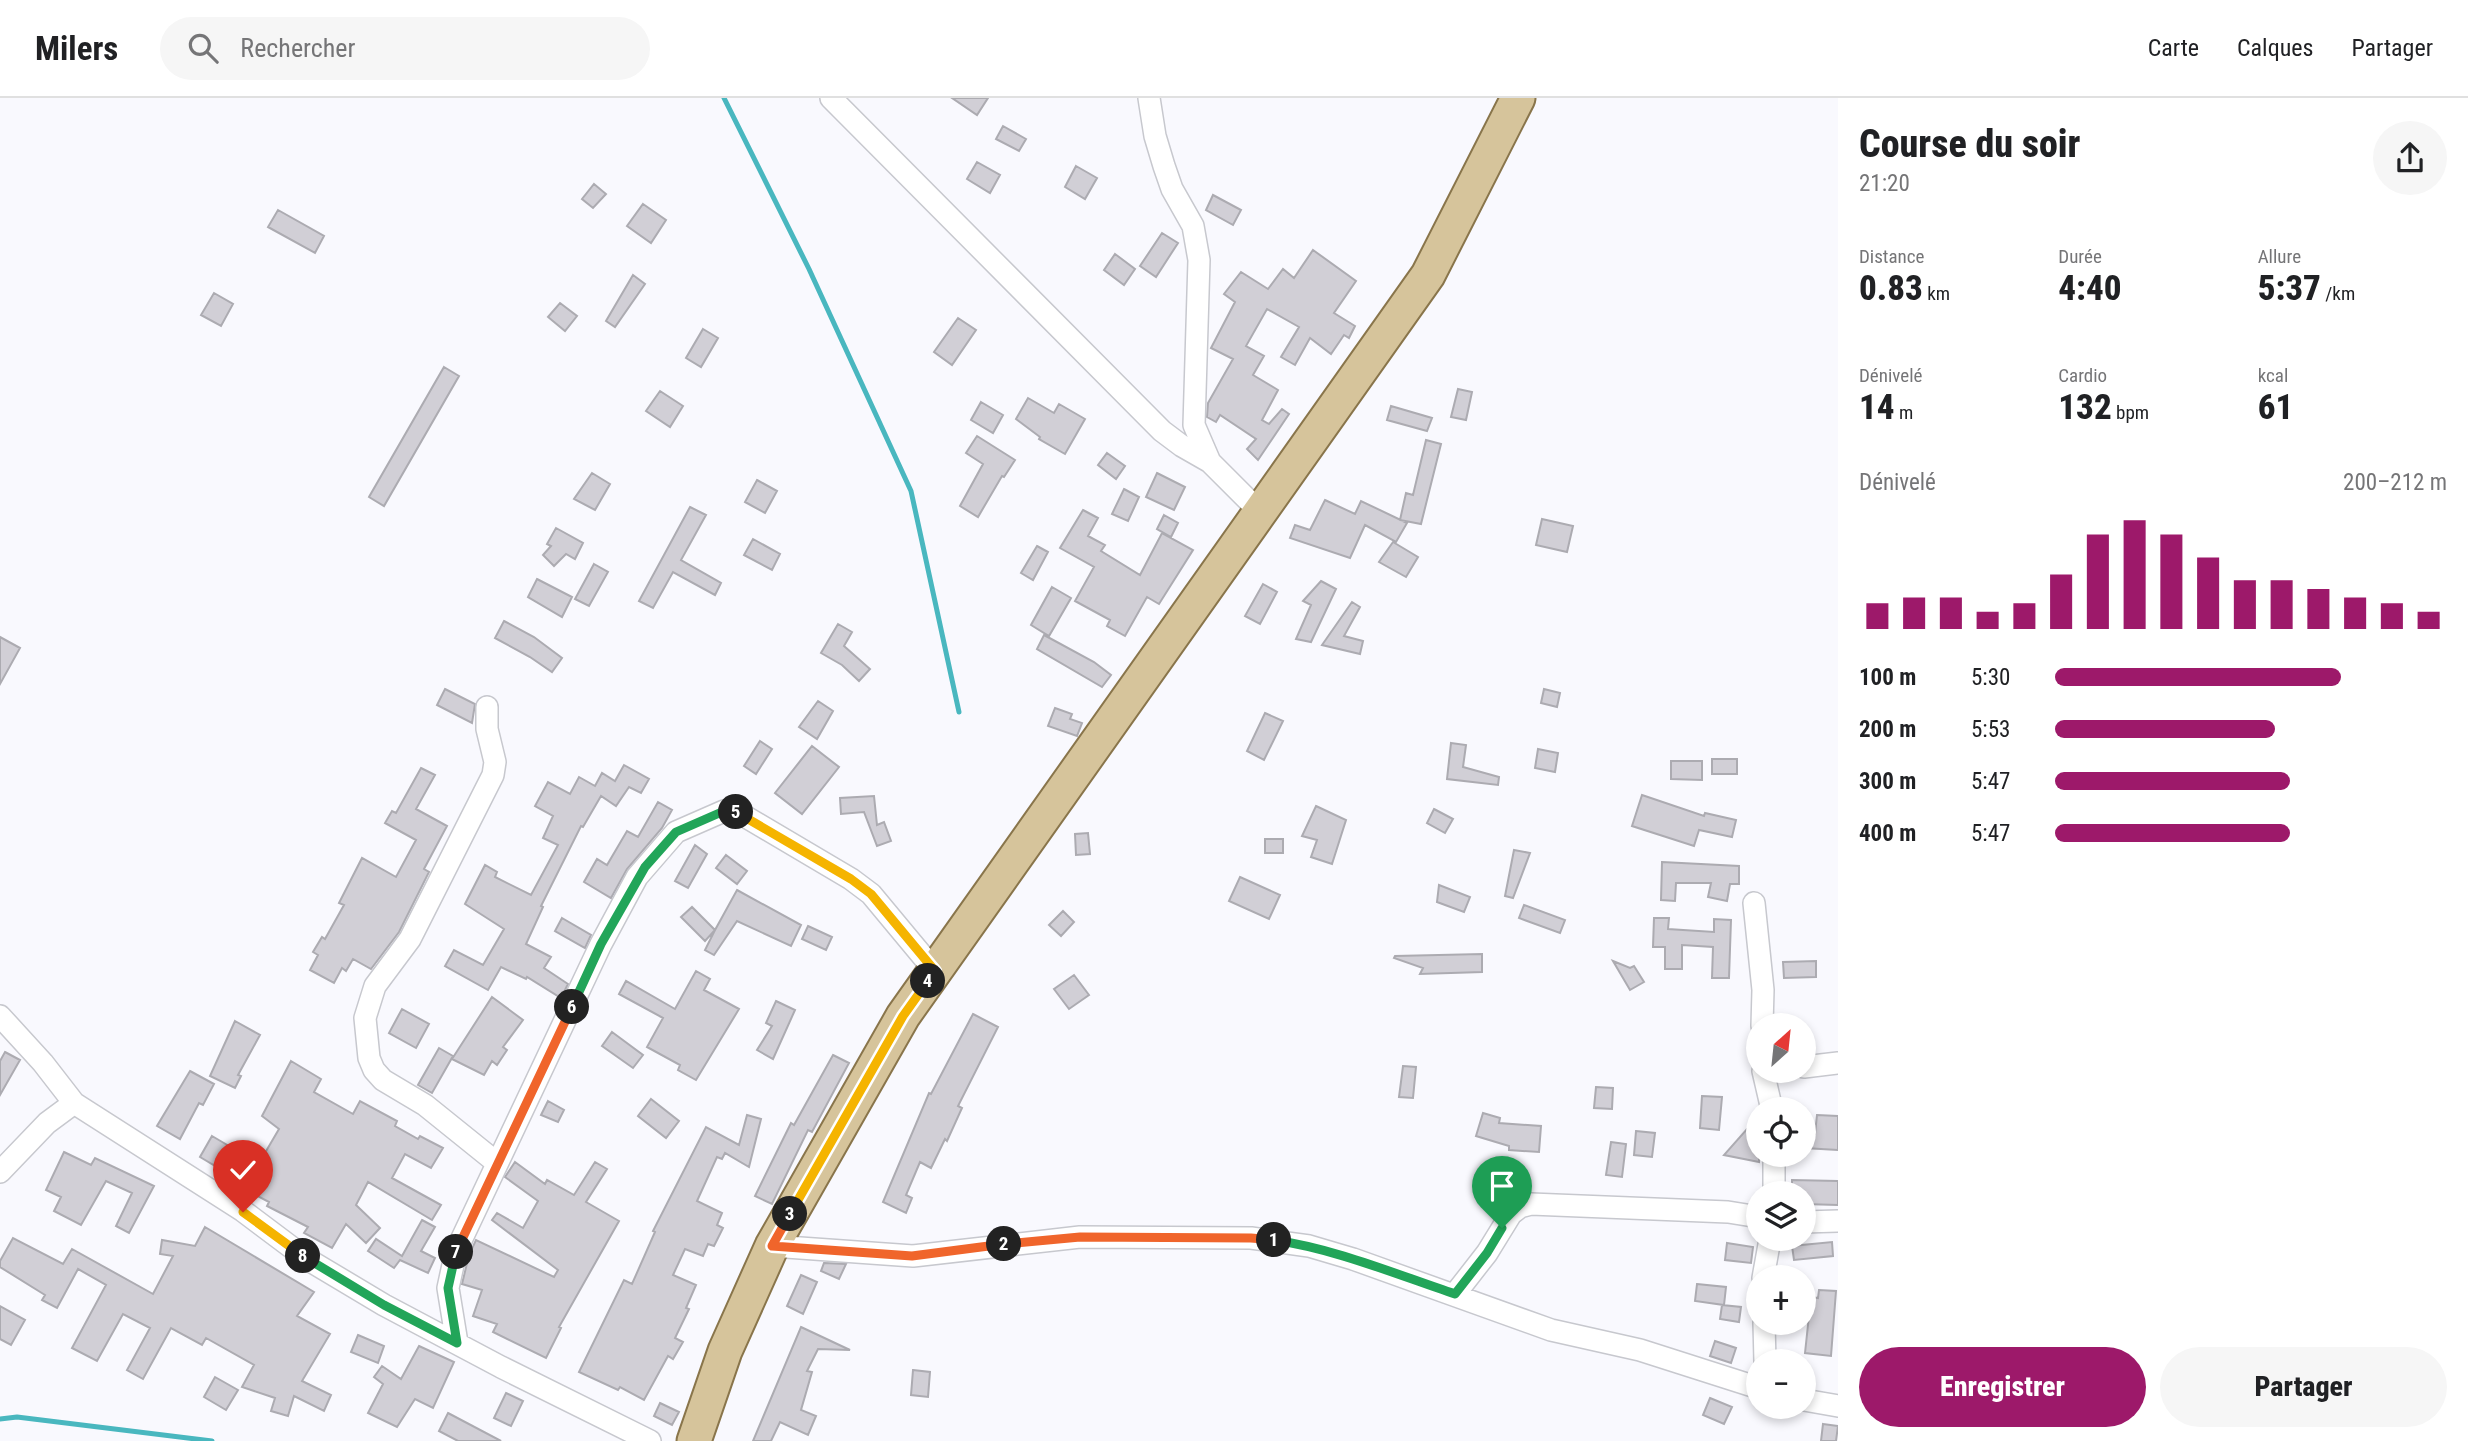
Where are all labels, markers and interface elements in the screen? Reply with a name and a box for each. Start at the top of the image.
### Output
search box [160,17,650,80]
text: Milers [35,29,118,68]
icon: search [184,29,222,67]
text: Rechercher [240,33,355,63]
text: Carte [2148,34,2199,62]
text: Calques [2237,34,2313,62]
text: Partager [2351,34,2433,62]
button: share [2373,121,2447,195]
text: Course du soir [1859,122,2080,166]
text: 21:20 [1859,170,1910,197]
text: Distance [1859,245,1924,268]
text: Durée [2058,245,2102,268]
text: Allure [2258,245,2301,268]
text: 0.83 [1859,268,1923,309]
text: 4:40 [2058,268,2122,309]
text: 5:37 [2258,268,2321,309]
text: km [1923,282,1950,305]
text: /km [2321,282,2355,305]
text: Dénivelé [1859,364,1923,387]
text: Cardio [2058,364,2107,387]
text: kcal [2258,364,2288,387]
text: 14 [1859,387,1895,428]
text: 132 [2058,387,2112,428]
text: 61 [2258,387,2293,428]
text: m [1895,401,1913,424]
text: bpm [2112,401,2149,424]
text: Dénivelé [1859,469,1936,496]
text: 200–212 m [2343,469,2447,496]
text: 100 m [1859,664,1916,691]
text: 5:30 [1971,664,2010,691]
text: 200 m [1859,716,1916,743]
text: 5:53 [1971,716,2010,743]
text: 300 m [1859,768,1916,795]
text: 5:47 [1971,768,2010,795]
pin: 5 [718,794,754,830]
text: 5 [731,800,740,823]
text: 400 m [1859,820,1916,847]
text: 5:47 [1971,820,2010,847]
pin: 4 [911,964,946,998]
text: 4 [923,969,932,992]
pin: 6 [554,990,590,1024]
text: 6 [567,995,576,1018]
north arrow [1746,1013,1816,1083]
map controls [1746,1013,1816,1419]
button: locate [1746,1097,1816,1167]
pin [213,1140,273,1212]
icon: check [224,1151,262,1189]
pin [1472,1156,1532,1228]
icon: arrive [1483,1167,1521,1205]
button: layers [1746,1181,1816,1251]
pin: 3 [772,1196,808,1232]
text: 3 [785,1202,794,1225]
pin: 1 [1256,1222,1292,1258]
pin: 2 [986,1226,1021,1262]
text: 1 [1269,1228,1278,1251]
text: 2 [999,1232,1008,1255]
pin: 7 [438,1234,474,1270]
pin: 8 [286,1238,320,1274]
text: 7 [451,1240,460,1263]
text: 8 [298,1244,307,1267]
button: + [1746,1265,1816,1335]
button: Enregistrer [1859,1347,2146,1427]
button: Partager [2160,1347,2447,1427]
button: − [1746,1349,1816,1419]

